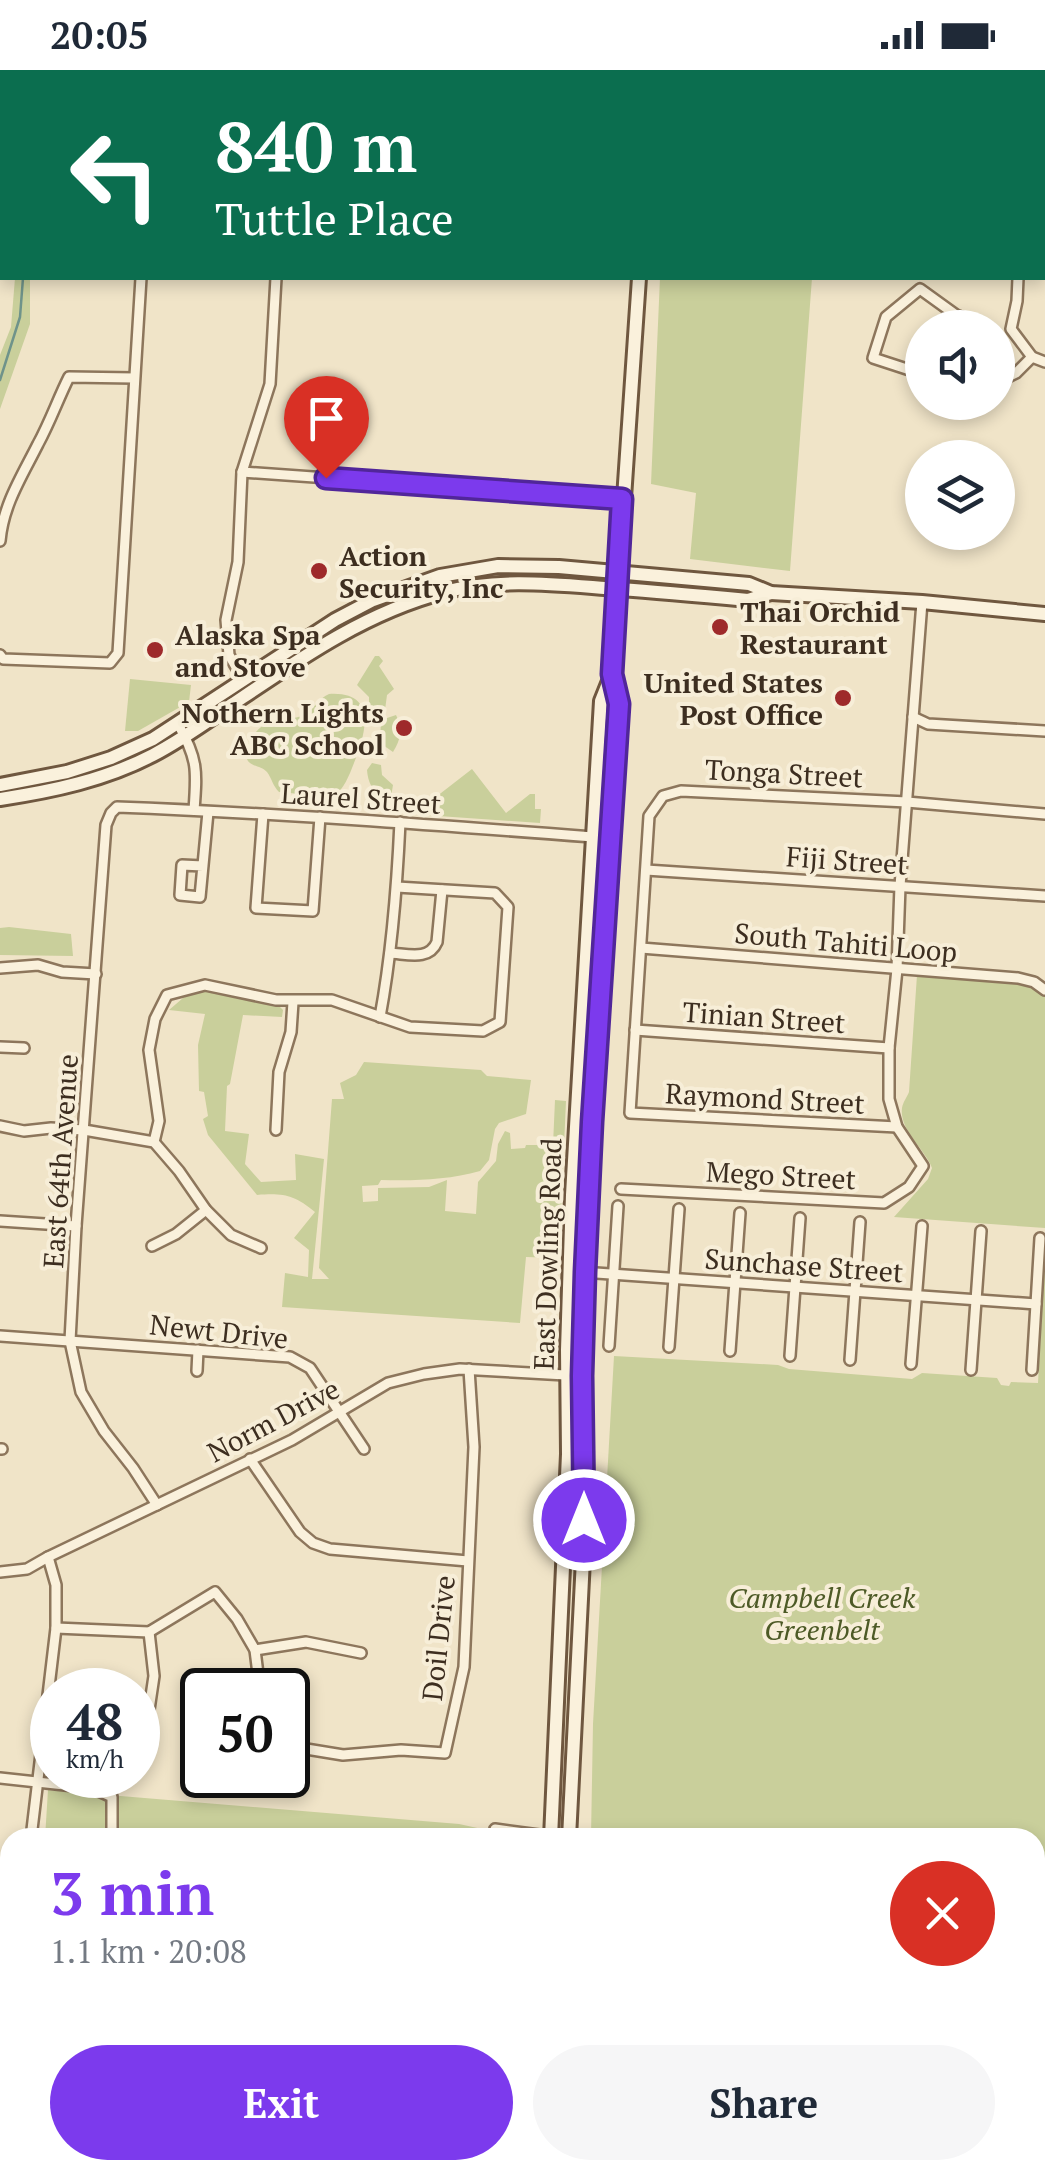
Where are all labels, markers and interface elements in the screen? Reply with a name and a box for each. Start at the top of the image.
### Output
text: 20:05 [50,10,149,60]
text: 840 m [215,99,417,192]
icon: left [50,110,180,240]
text: Tuttle Place [215,188,454,248]
map controls [905,310,1015,550]
button: sound [905,310,1015,420]
pin [284,376,369,479]
icon: arrive [299,391,354,446]
button: layers [905,440,1015,550]
place label: Action Security, Inc [339,537,504,606]
marker: Action Security, Inc [308,560,330,582]
place label: Thai Orchid Restaurant [740,593,900,662]
place label: Alaska Spa and Stove [175,616,321,685]
marker: Thai Orchid Restaurant [709,616,731,638]
marker: Alaska Spa and Stove [144,639,166,661]
place label: United States Post Office [644,664,823,733]
marker: United States Post Office [832,687,854,709]
place label: Nothern Lights ABC School [181,694,384,763]
marker: Nothern Lights ABC School [393,717,415,739]
street label: Tonga Street [704,750,865,796]
street label: Laurel Street [280,774,443,822]
street label: Fiji Street [785,837,910,883]
street label: South Tahiti Loop [733,914,959,970]
street label: Tinian Street [681,993,847,1041]
street label: East 64th Avenue [34,1053,86,1269]
street label: Raymond Street [664,1074,866,1122]
street label: East Dowling Road [524,1137,570,1371]
street label: Mego Street [705,1153,858,1197]
street label: Sunchase Street [703,1240,905,1290]
street label: Newt Drive [148,1305,290,1357]
street label: Norm Drive [201,1370,345,1470]
position arrow [532,1468,636,1572]
street label: Doil Drive [413,1574,463,1702]
park label: Campbell Creek Greenbelt [728,1579,916,1648]
speed limit sign: 50 [180,1668,310,1798]
text: 48 [67,1688,123,1754]
text: km/h [66,1742,124,1775]
text: 3 min [50,1853,214,1932]
button: close [890,1861,995,1966]
text: 1.1 km · 20:08 [50,1930,247,1972]
button: Exit [50,2045,513,2160]
button: Share [533,2045,995,2160]

